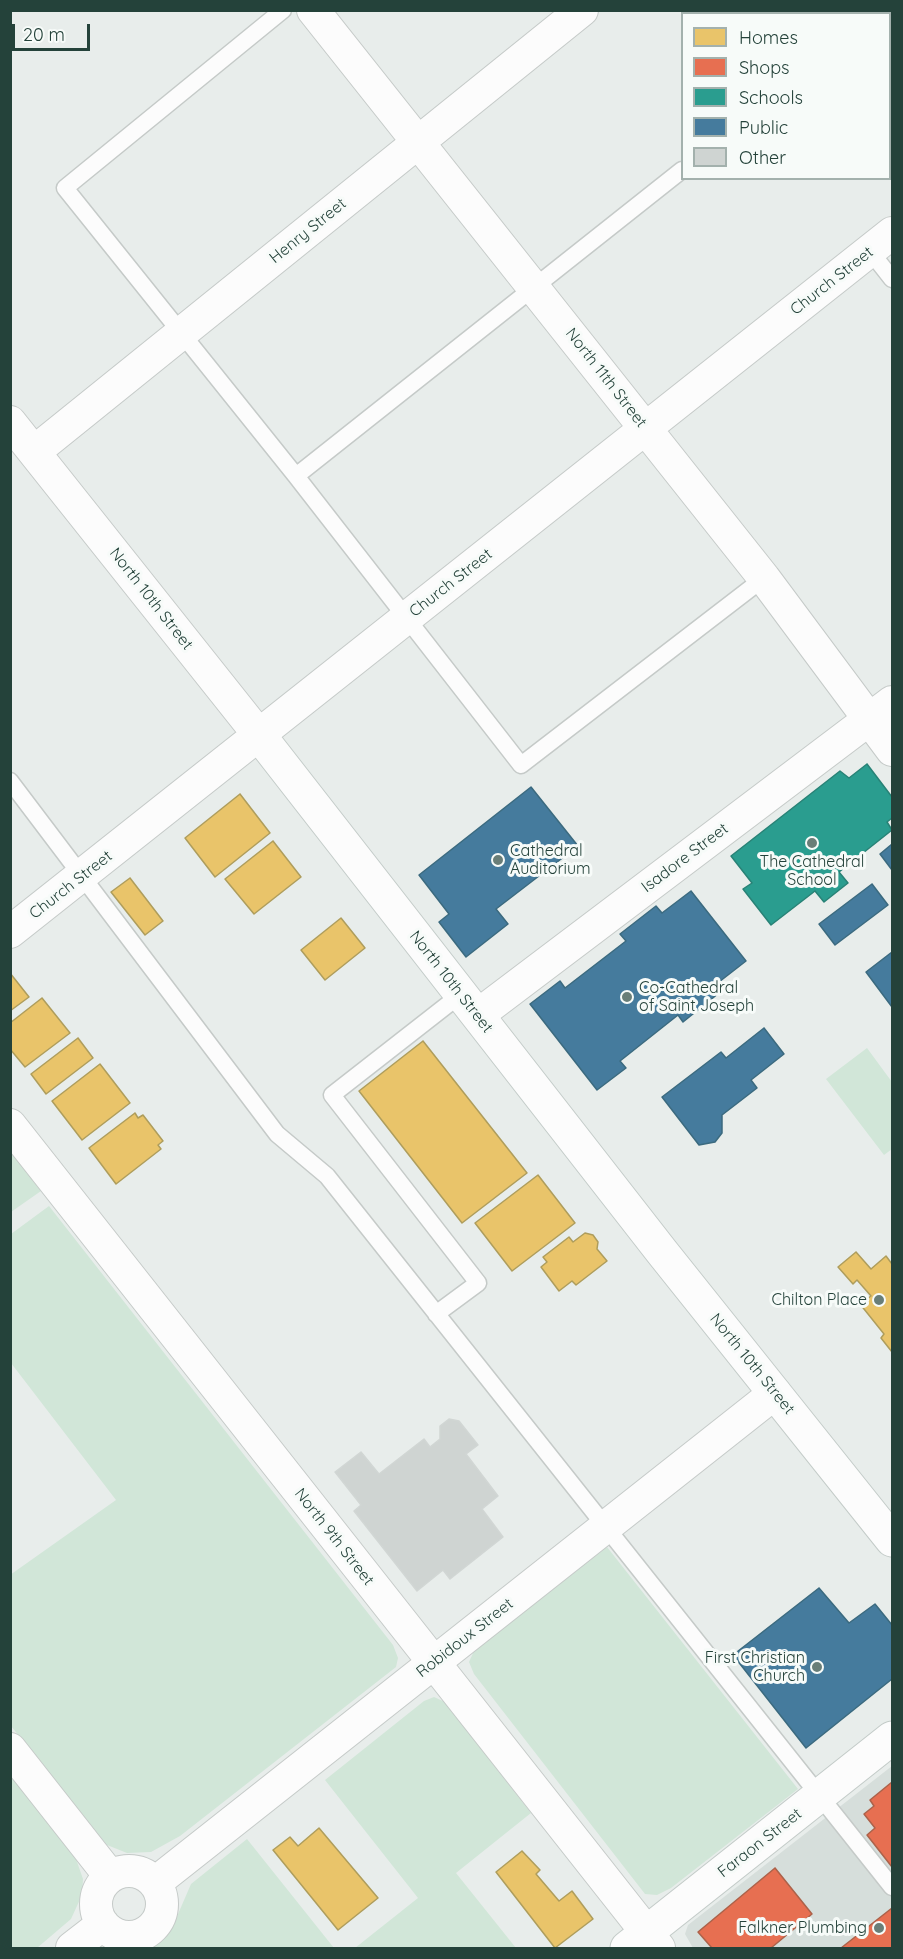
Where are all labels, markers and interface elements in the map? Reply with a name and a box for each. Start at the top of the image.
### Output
scale bar [15,12,93,50]
legend [681,12,891,180]
text: 20 m [23,23,65,46]
text: Homes [739,26,798,49]
text: Shops [739,56,790,79]
text: Schools [739,86,803,109]
text: Public [739,116,788,139]
text: Other [739,146,786,169]
street label: Henry Street [266,194,350,268]
street label: Church Street [787,243,877,319]
street label: North 11th Street [561,324,651,432]
street label: North 10th Street [105,544,197,654]
street label: Church Street [406,545,496,621]
street label: Isadore Street [638,819,732,897]
marker: The Cathedral School [805,836,819,850]
place label: Cathedral Auditorium [510,841,591,879]
street label: Church Street [26,847,116,923]
place label: The Cathedral School [760,852,864,890]
marker: Cathedral Auditorium [491,853,505,867]
street label: North 10th Street [405,927,497,1037]
place label: Co-Cathedral of Saint Joseph [639,978,754,1016]
marker: Co-Cathedral of Saint Joseph [620,990,634,1004]
place label: Chilton Place [772,1290,867,1310]
marker: Chilton Place [872,1293,886,1307]
street label: North 10th Street [705,1310,799,1418]
street label: North 9th Street [290,1485,378,1589]
street label: Robidoux Street [413,1594,517,1682]
place label: First Christian Church [705,1648,805,1686]
marker: First Christian Church [810,1660,824,1674]
street label: Faraon Street [714,1804,806,1882]
place label: Falkner Plumbing [738,1918,867,1938]
marker: Falkner Plumbing [872,1921,886,1935]

